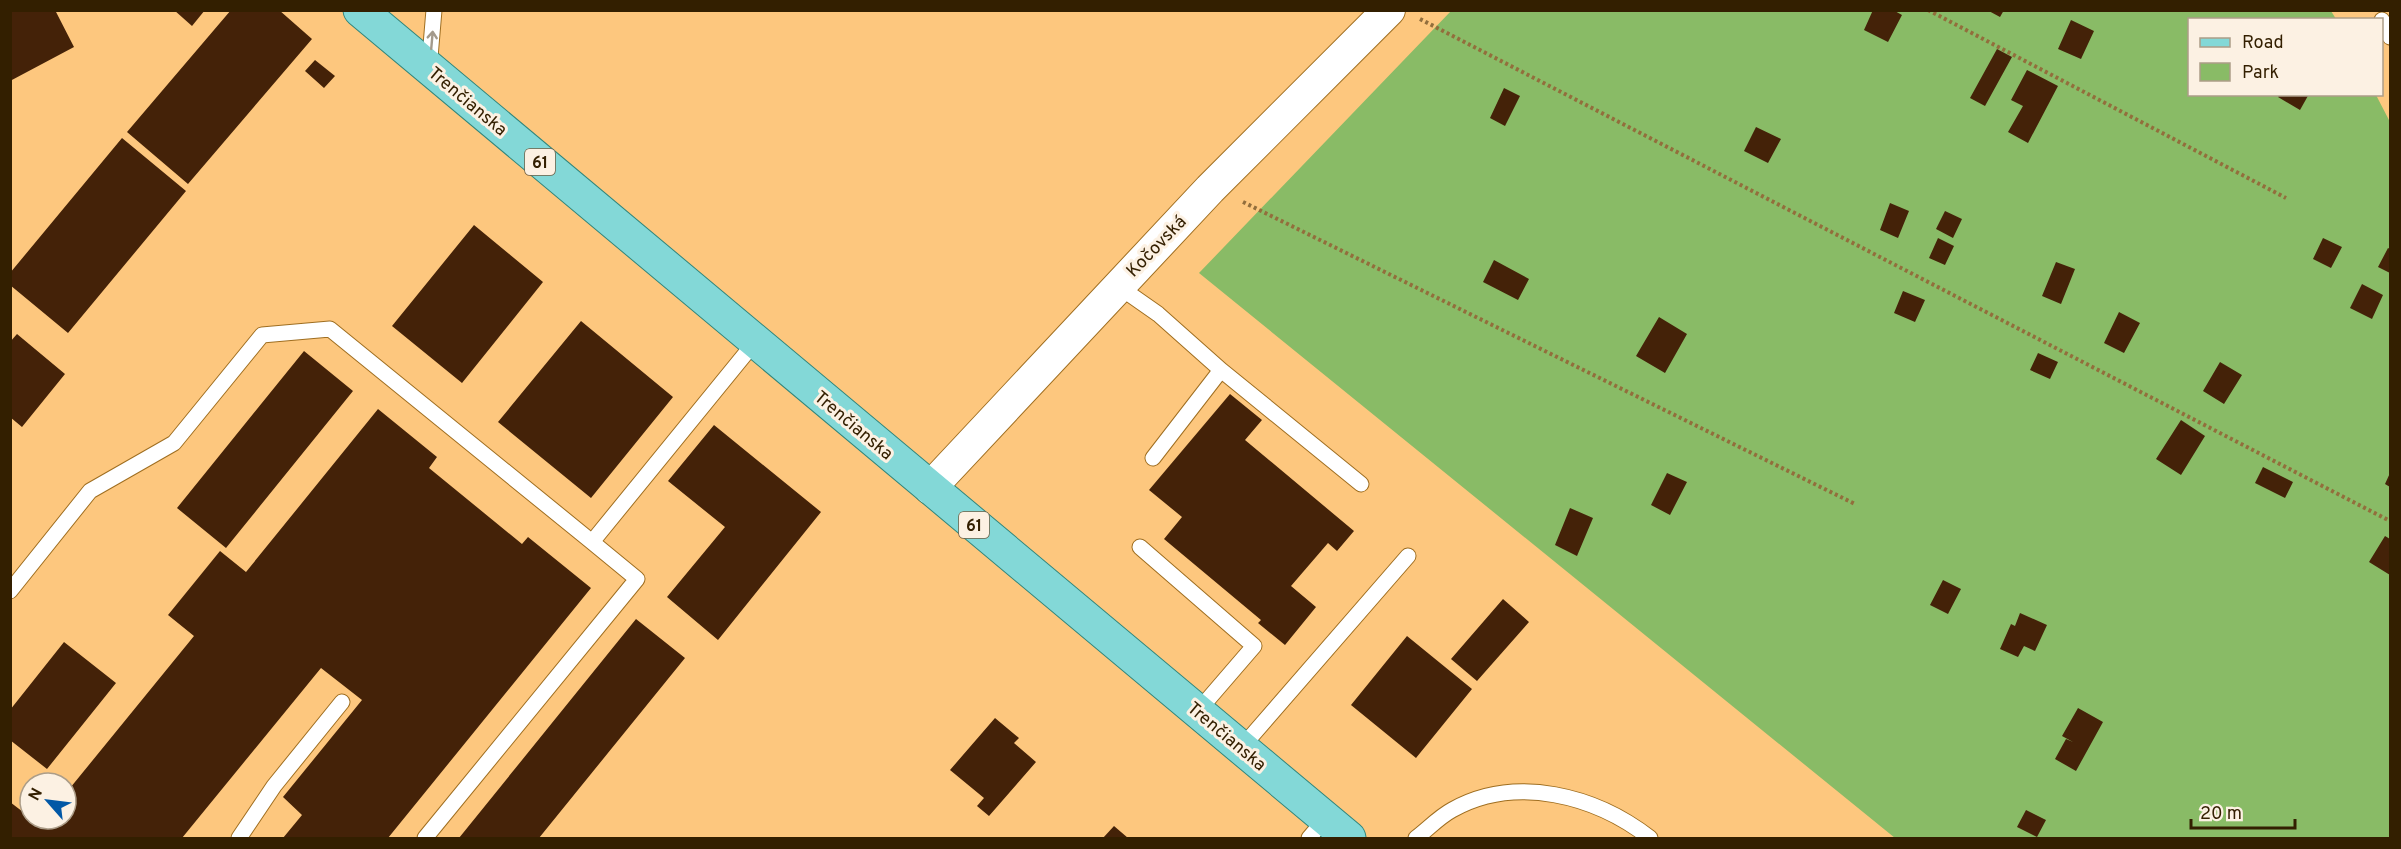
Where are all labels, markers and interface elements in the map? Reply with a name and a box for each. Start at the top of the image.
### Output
legend [2188,18,2383,96]
one-way arrow [426,30,437,50]
text: Road [2242,32,2284,55]
street label: Trenčianska [423,62,511,142]
text: Park [2242,62,2279,85]
road number: 61 [525,149,555,175]
street label: Kočovská [1122,211,1192,283]
street label: Trenčianska [809,386,897,466]
road number: 61 [959,512,989,538]
street label: Trenčianska [1182,697,1270,777]
north arrow [18,771,78,831]
text: N [25,785,48,805]
scale bar [2191,792,2294,830]
text: 20 m [2200,803,2242,826]

